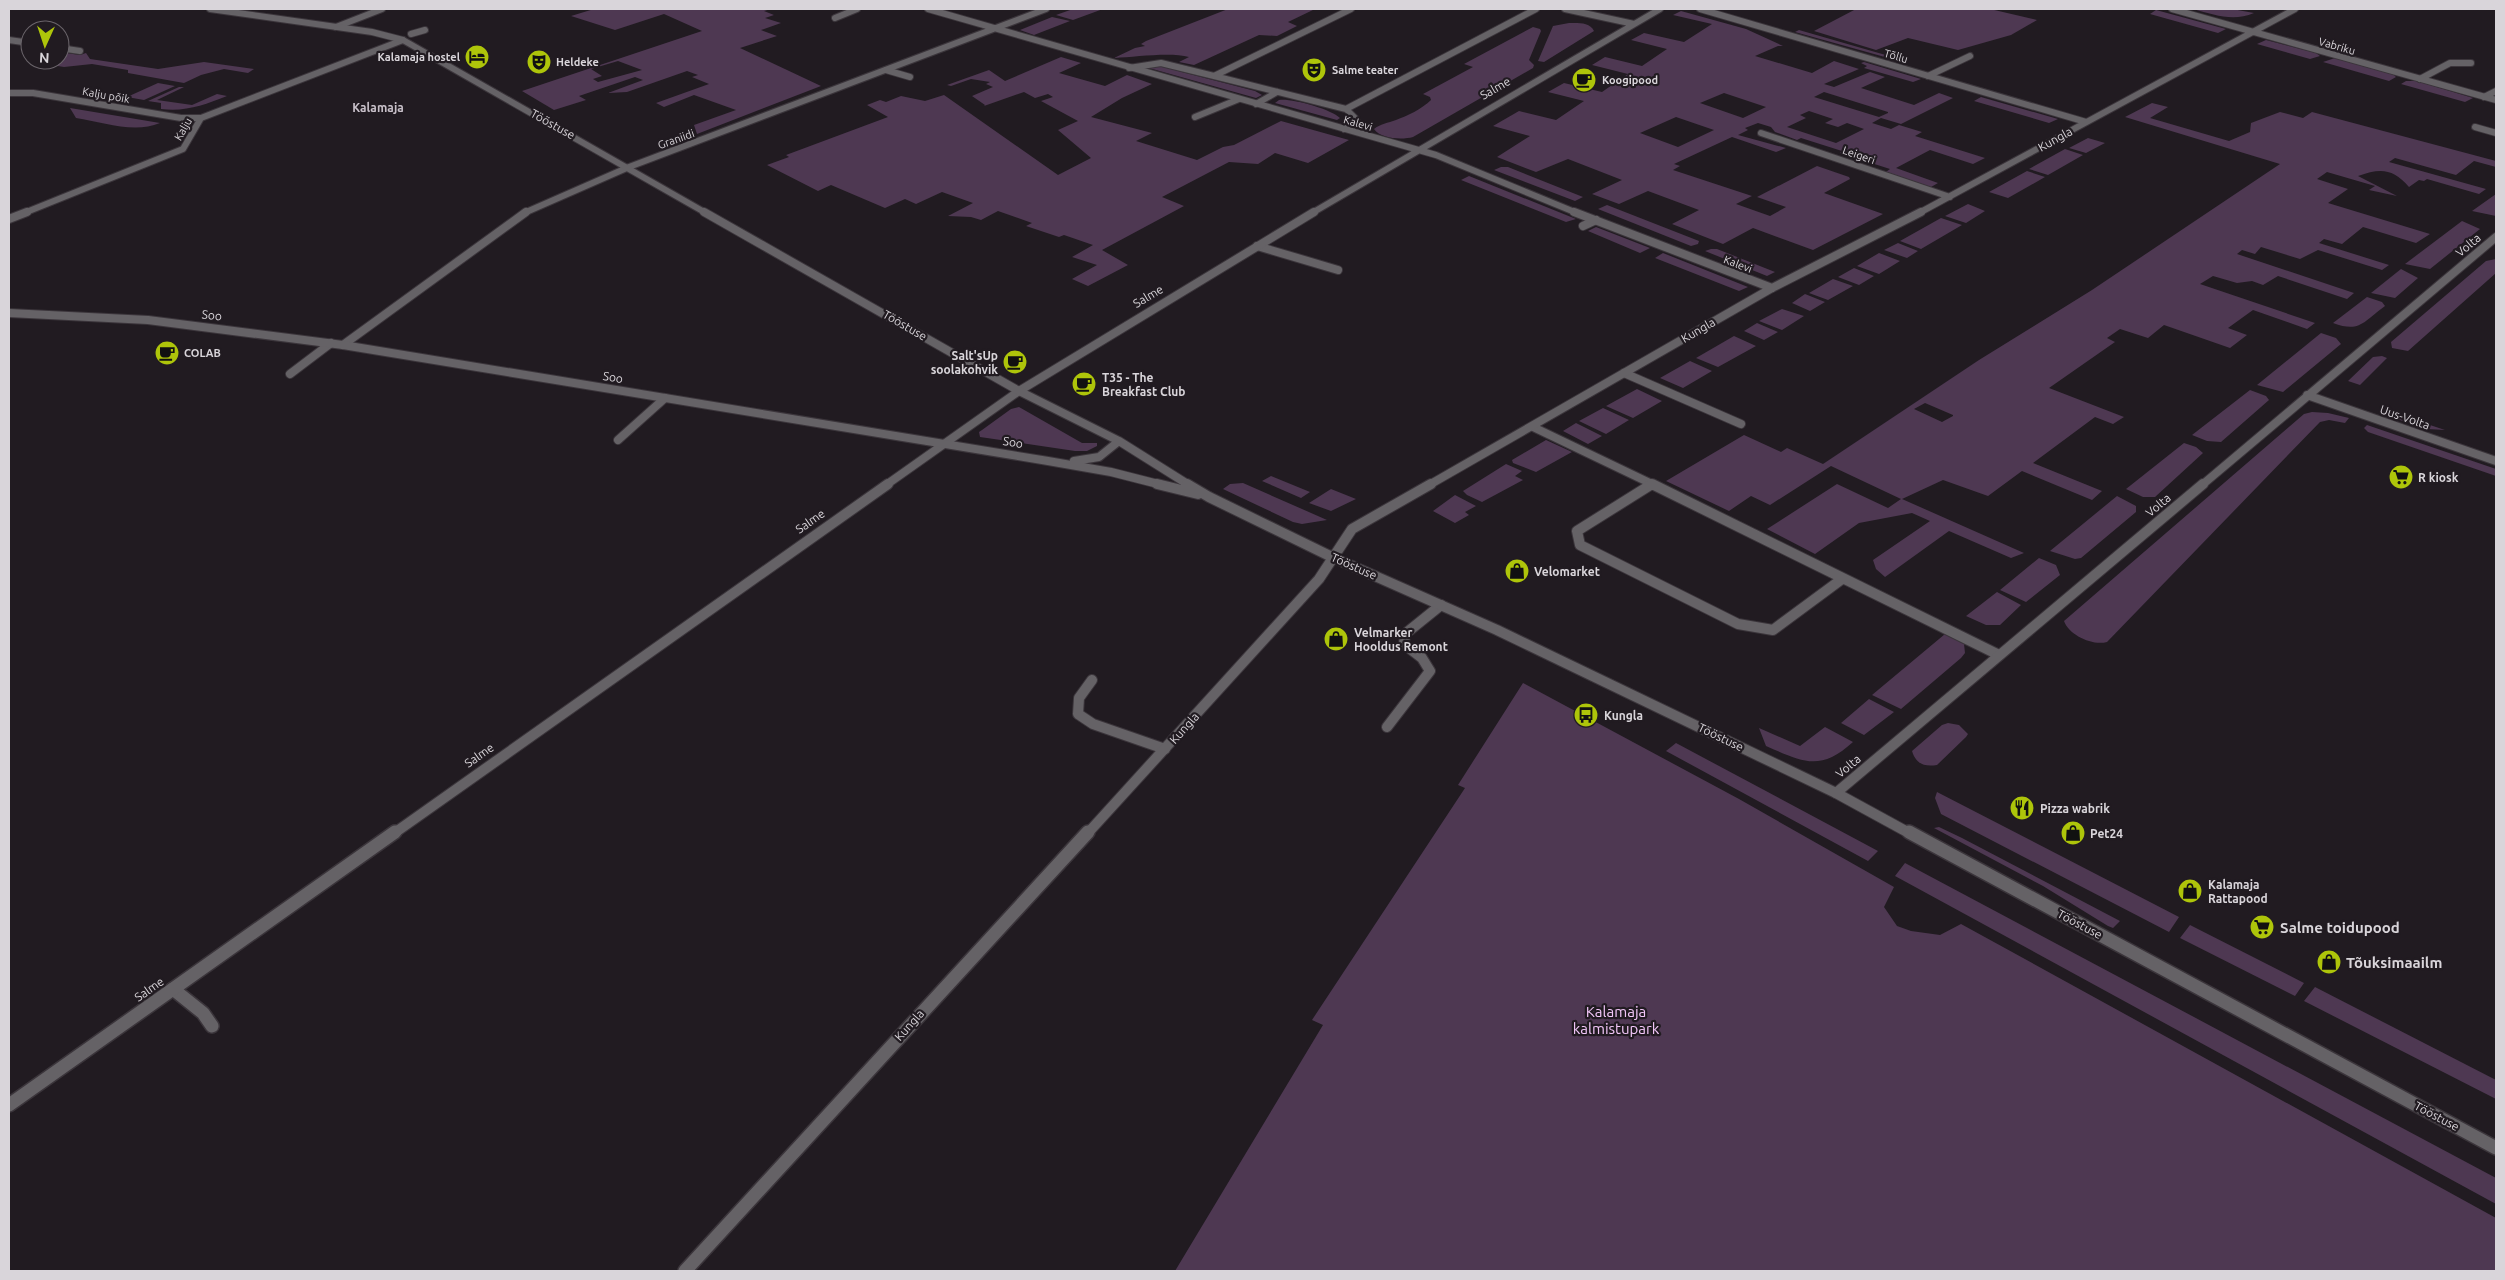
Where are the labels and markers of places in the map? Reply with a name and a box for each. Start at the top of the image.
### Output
hotel icon: Kalamaja hostel [464,44,490,70]
theatre icon: Heldeke [526,49,552,75]
place label: Kalamaja hostel [378,51,461,63]
place label: Heldeke [556,56,599,68]
theatre icon: Salme teater [1301,57,1327,83]
place label: Salme teater [1332,64,1399,76]
cafe icon: Koogipood [1571,67,1597,93]
place label: Koogipood [1602,74,1658,86]
cafe icon: COLAB [154,340,180,366]
place label: COLAB [184,347,221,359]
place label: Salt'sUp soolakohvik [931,349,998,376]
cafe icon: Salt'sUp soolakohvik [1002,349,1028,375]
cafe icon: T35 - The Breakfast Club [1071,371,1097,397]
place label: T35 - The Breakfast Club [1102,371,1186,398]
supermarket icon: R kiosk [2388,464,2414,490]
place label: R kiosk [2418,471,2459,484]
shop icon: Velomarket [1504,558,1530,584]
place label: Velomarket [1534,565,1600,578]
shop icon: Velmarker Hooldus Remont [1323,626,1349,652]
place label: Velmarker Hooldus Remont [1354,626,1448,653]
bus stop icon: Kungla [1573,702,1599,728]
place label: Kungla [1604,709,1643,722]
restaurant icon: Pizza wabrik [2009,795,2035,821]
place label: Pizza wabrik [2040,802,2110,815]
shop icon: Pet24 [2060,820,2086,846]
place label: Pet24 [2090,827,2123,840]
shop icon: Kalamaja Rattapood [2177,878,2203,904]
place label: Kalamaja Rattapood [2208,878,2268,905]
supermarket icon: Salme toidupood [2249,914,2275,940]
place label: Salme toidupood [2280,919,2400,936]
shop icon: Tõuksimaailm [2316,949,2342,975]
place label: Tõuksimaailm [2346,954,2442,971]

